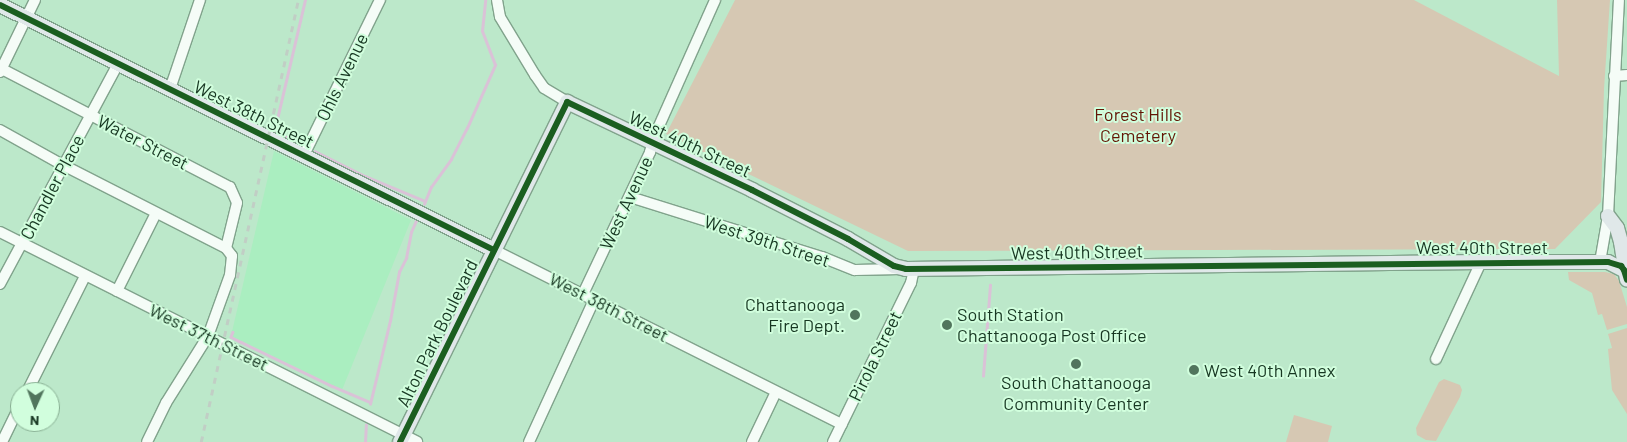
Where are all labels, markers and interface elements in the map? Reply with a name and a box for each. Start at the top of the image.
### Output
street label: Ohls Avenue [312,30,372,124]
street label: West 38th Street [190,76,318,152]
park label: Forest Hills Cemetery [1094,104,1182,146]
street label: West 40th Street [626,106,754,182]
street label: Water Street [94,110,192,174]
street label: Chandler Place [15,131,89,243]
street label: West Avenue [595,153,657,253]
street label: West 39th Street [701,211,833,271]
street label: West 40th Street [1416,236,1548,258]
street label: West 40th Street [1011,240,1143,264]
street label: Alton Park Boulevard [392,256,482,410]
street label: West 38th Street [546,268,672,346]
place label: Chattanooga Fire Dept. [745,294,845,336]
street label: West 37th Street [146,299,272,375]
place label: South Station Chattanooga Post Office [957,304,1147,346]
street label: Pirola Street [844,307,906,405]
marker: Chattanooga Fire Dept. [849,309,861,321]
marker: South Station Chattanooga Post Office [941,319,953,331]
marker: South Chattanooga Community Center [1070,358,1082,370]
place label: West 40th Annex [1204,359,1335,381]
marker: West 40th Annex [1188,364,1200,376]
place label: South Chattanooga Community Center [1001,372,1151,414]
north arrow [10,382,60,432]
text: N [30,413,39,430]

